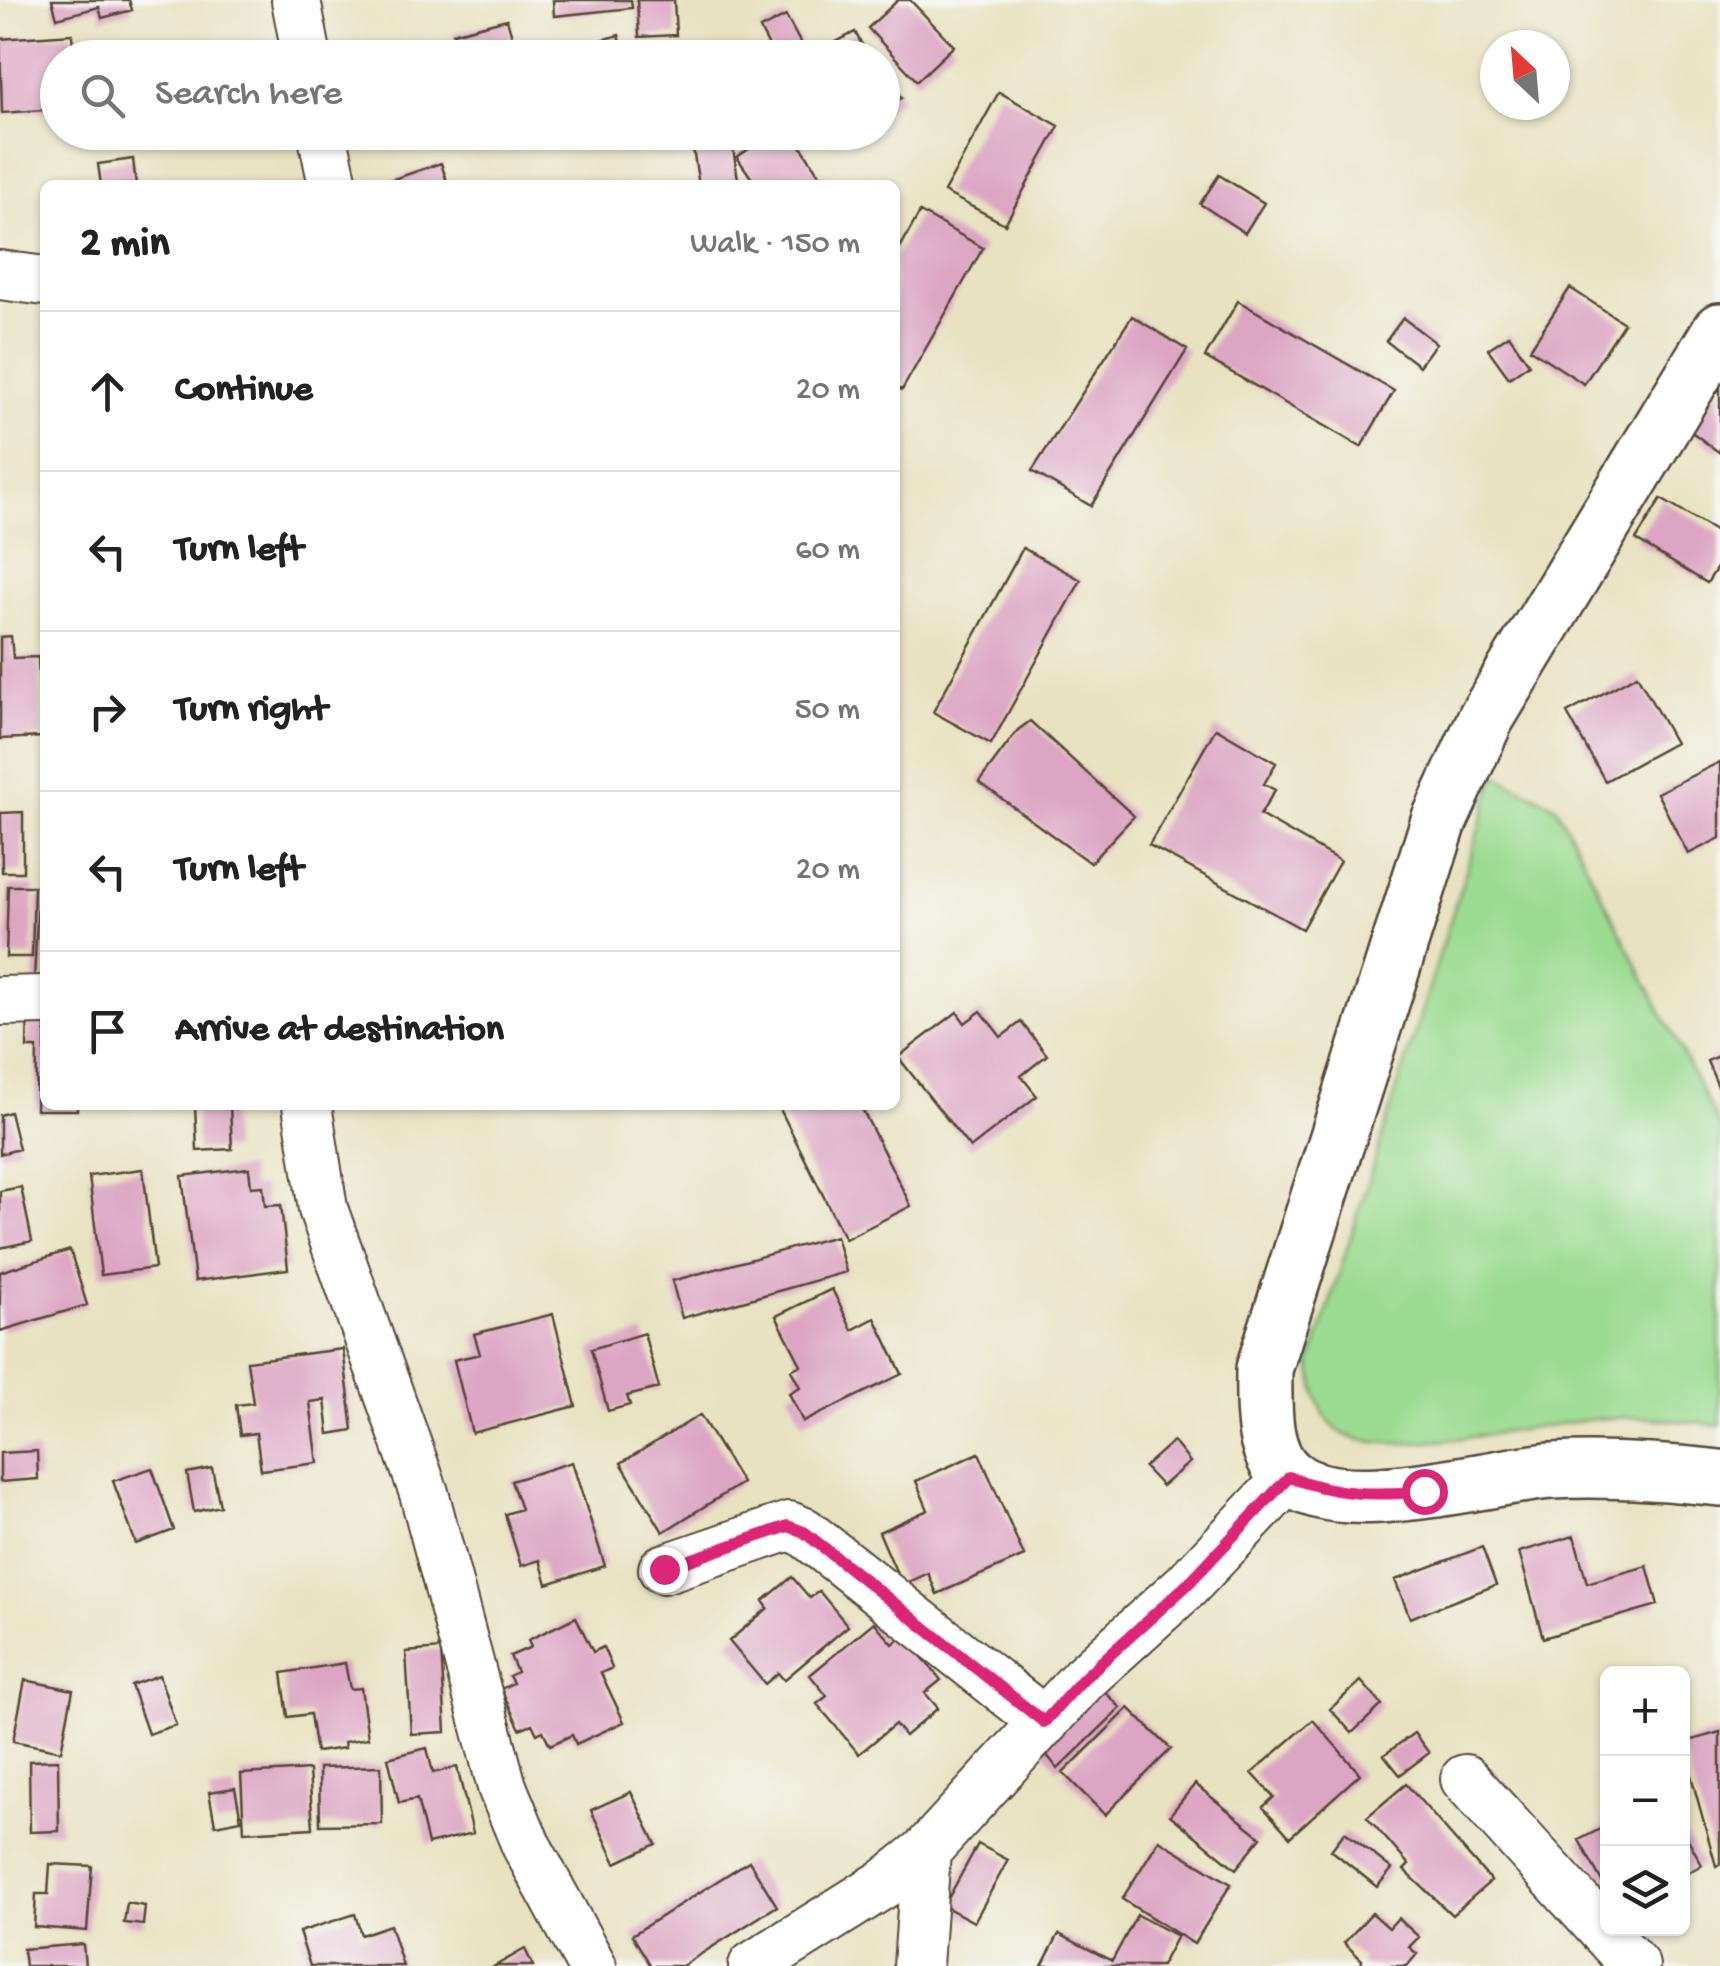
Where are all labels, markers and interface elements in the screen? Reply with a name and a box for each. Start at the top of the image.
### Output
north arrow [1480,30,1570,120]
search box [40,40,900,150]
icon: search [75,68,130,123]
text: Search here [155,73,342,117]
text: 2 min [80,221,169,270]
text: Walk · 150 m [690,226,860,264]
icon: ahead [80,364,135,419]
text: Continue [175,369,313,413]
text: 20 m [796,372,860,410]
icon: left [80,524,135,579]
text: Turn left [175,529,303,573]
text: 60 m [795,532,860,570]
icon: right [80,684,135,739]
text: Turn right [175,689,327,733]
text: 50 m [795,692,860,730]
icon: left [80,844,135,899]
text: Turn left [175,849,303,893]
text: 20 m [796,852,860,890]
icon: arrive [80,1004,135,1059]
text: Arrive at destination [175,1009,504,1053]
route start [1402,1469,1448,1515]
route end [642,1547,688,1593]
map controls [1600,1666,1690,1936]
button: + [1600,1666,1690,1756]
button: − [1600,1756,1690,1846]
button: layers [1600,1846,1690,1936]

